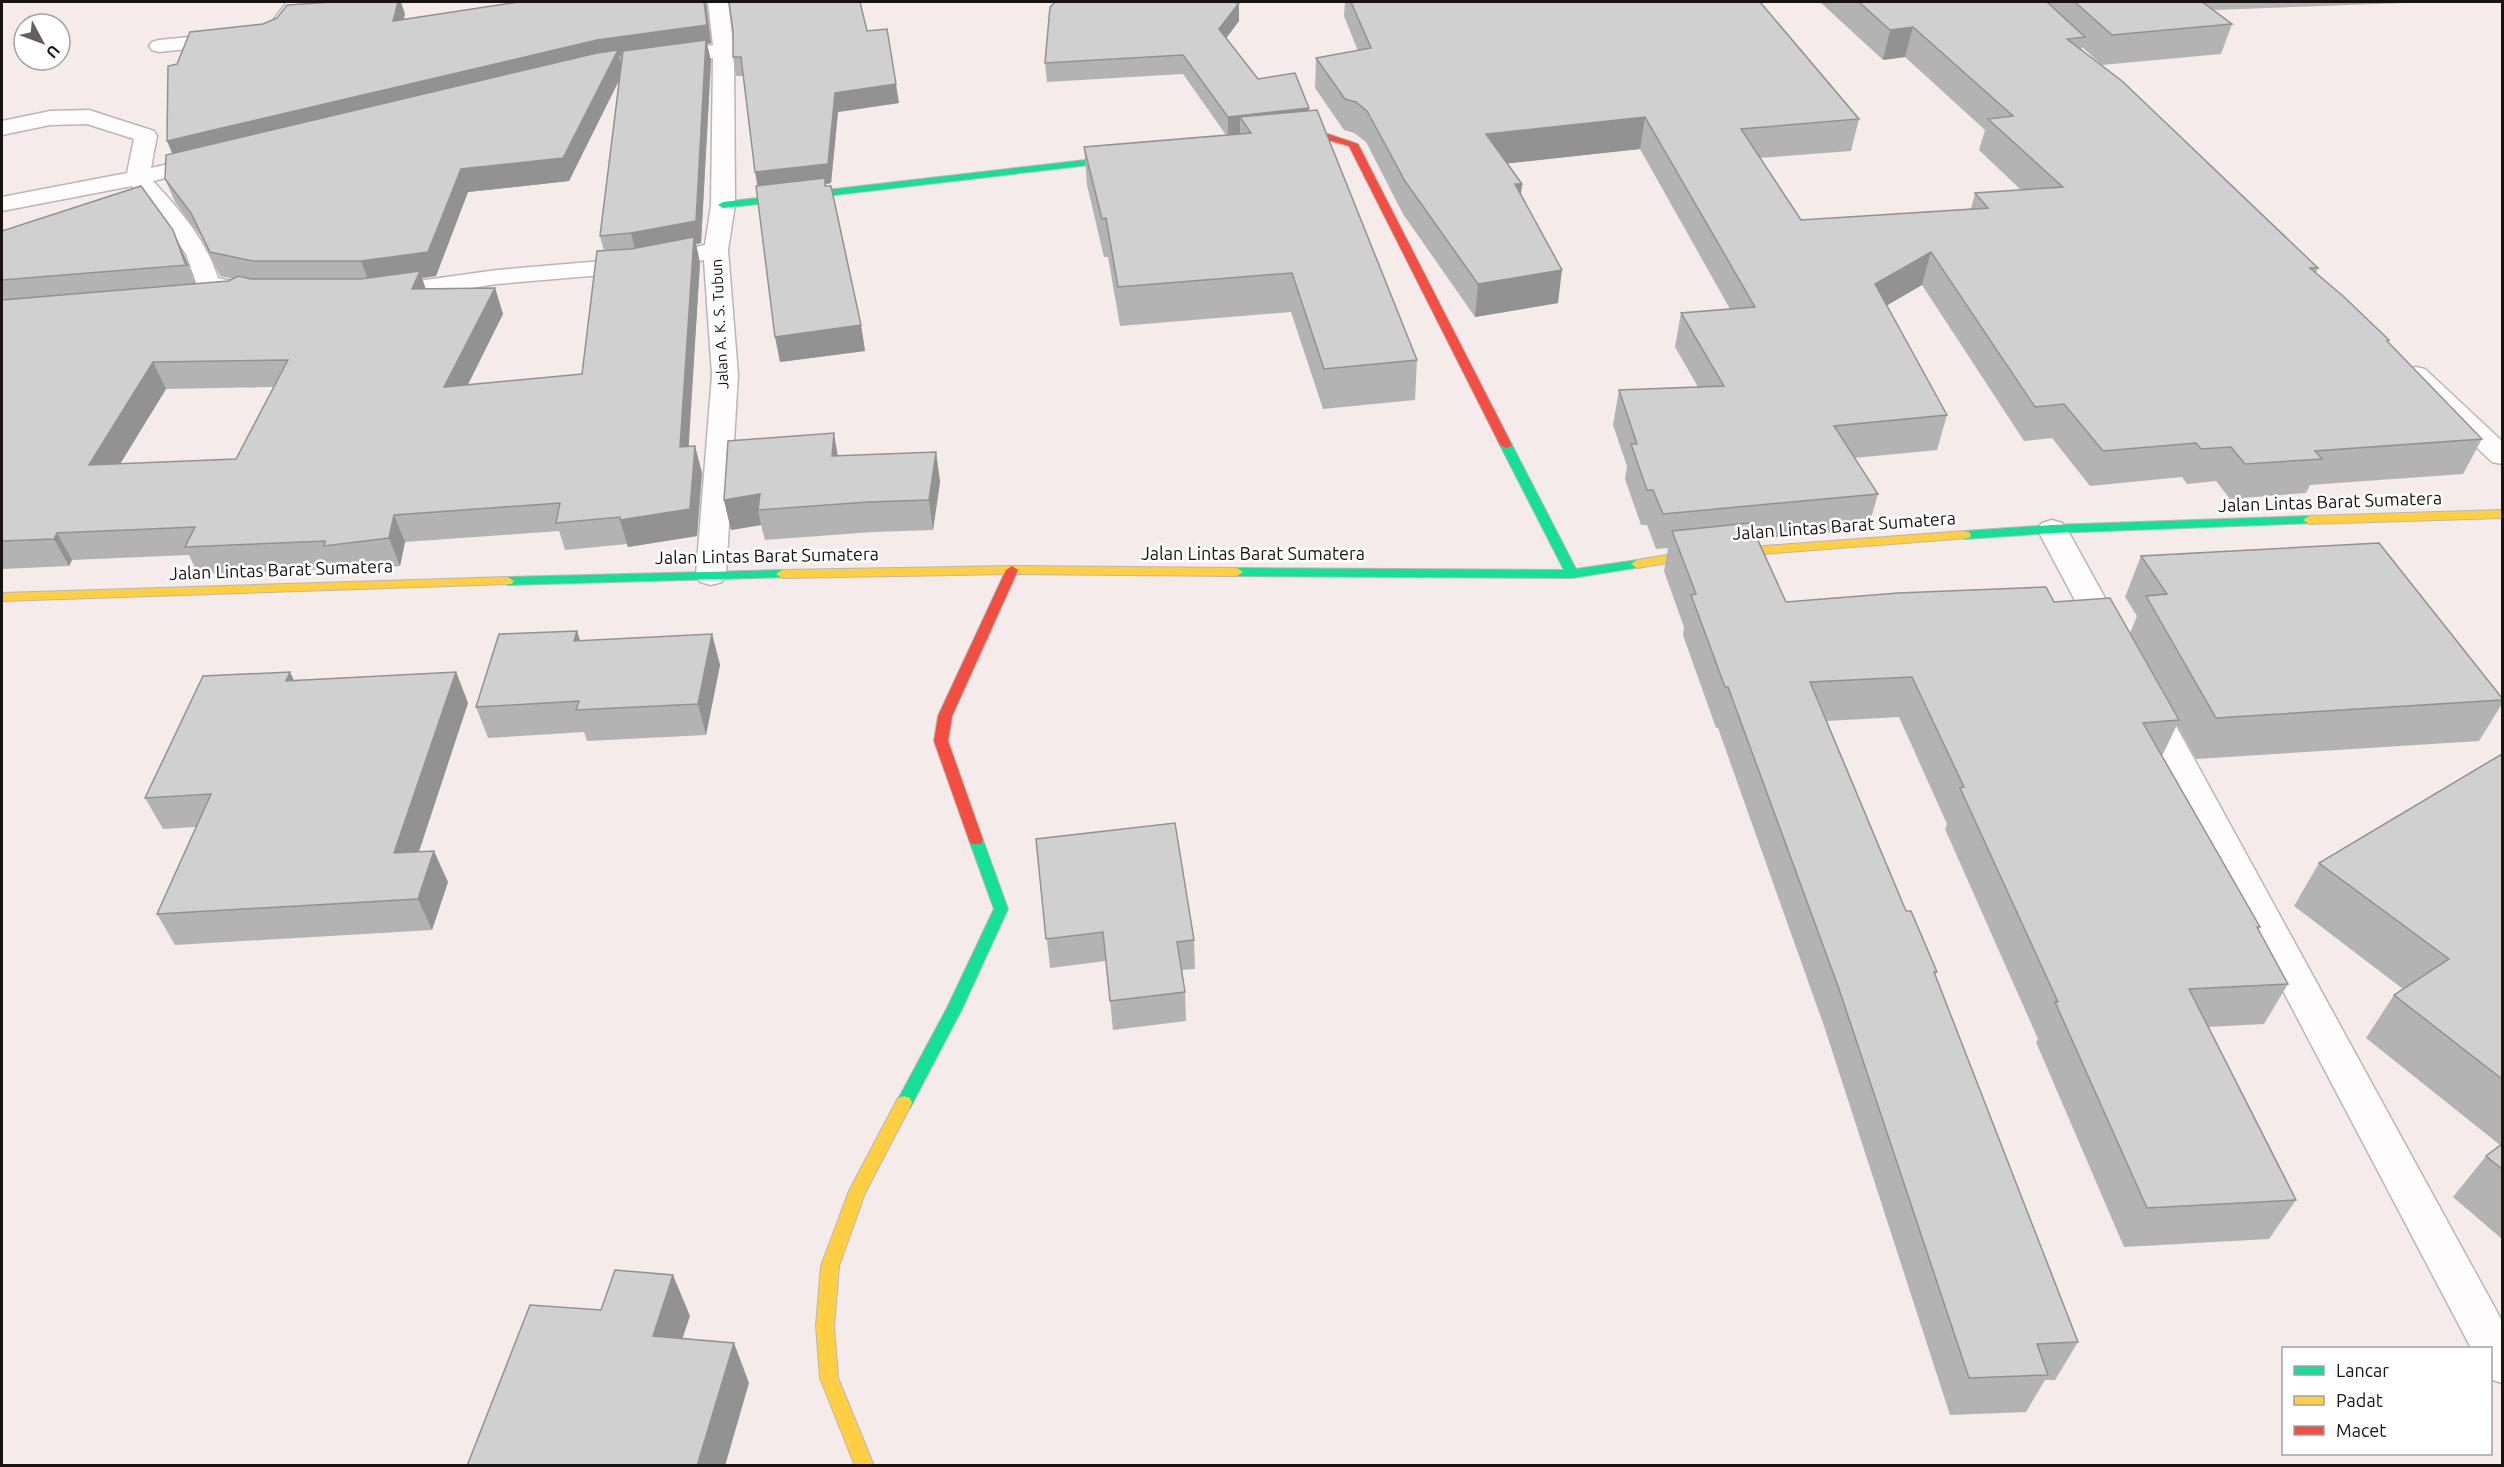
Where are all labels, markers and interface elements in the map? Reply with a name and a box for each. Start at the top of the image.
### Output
north arrow [12,12,72,72]
text: U [43,42,64,62]
street label: Jalan A. K. S. Tubun [708,259,731,389]
street label: Jalan Lintas Barat Sumatera [2218,487,2442,515]
street label: Jalan Lintas Barat Sumatera [1731,507,1956,543]
street label: Jalan Lintas Barat Sumatera [655,543,879,567]
street label: Jalan Lintas Barat Sumatera [1141,543,1365,563]
street label: Jalan Lintas Barat Sumatera [169,555,393,583]
legend [2282,1347,2492,1455]
text: Lancar [2336,1360,2389,1380]
text: Padat [2336,1390,2383,1410]
text: Macet [2336,1420,2386,1440]

